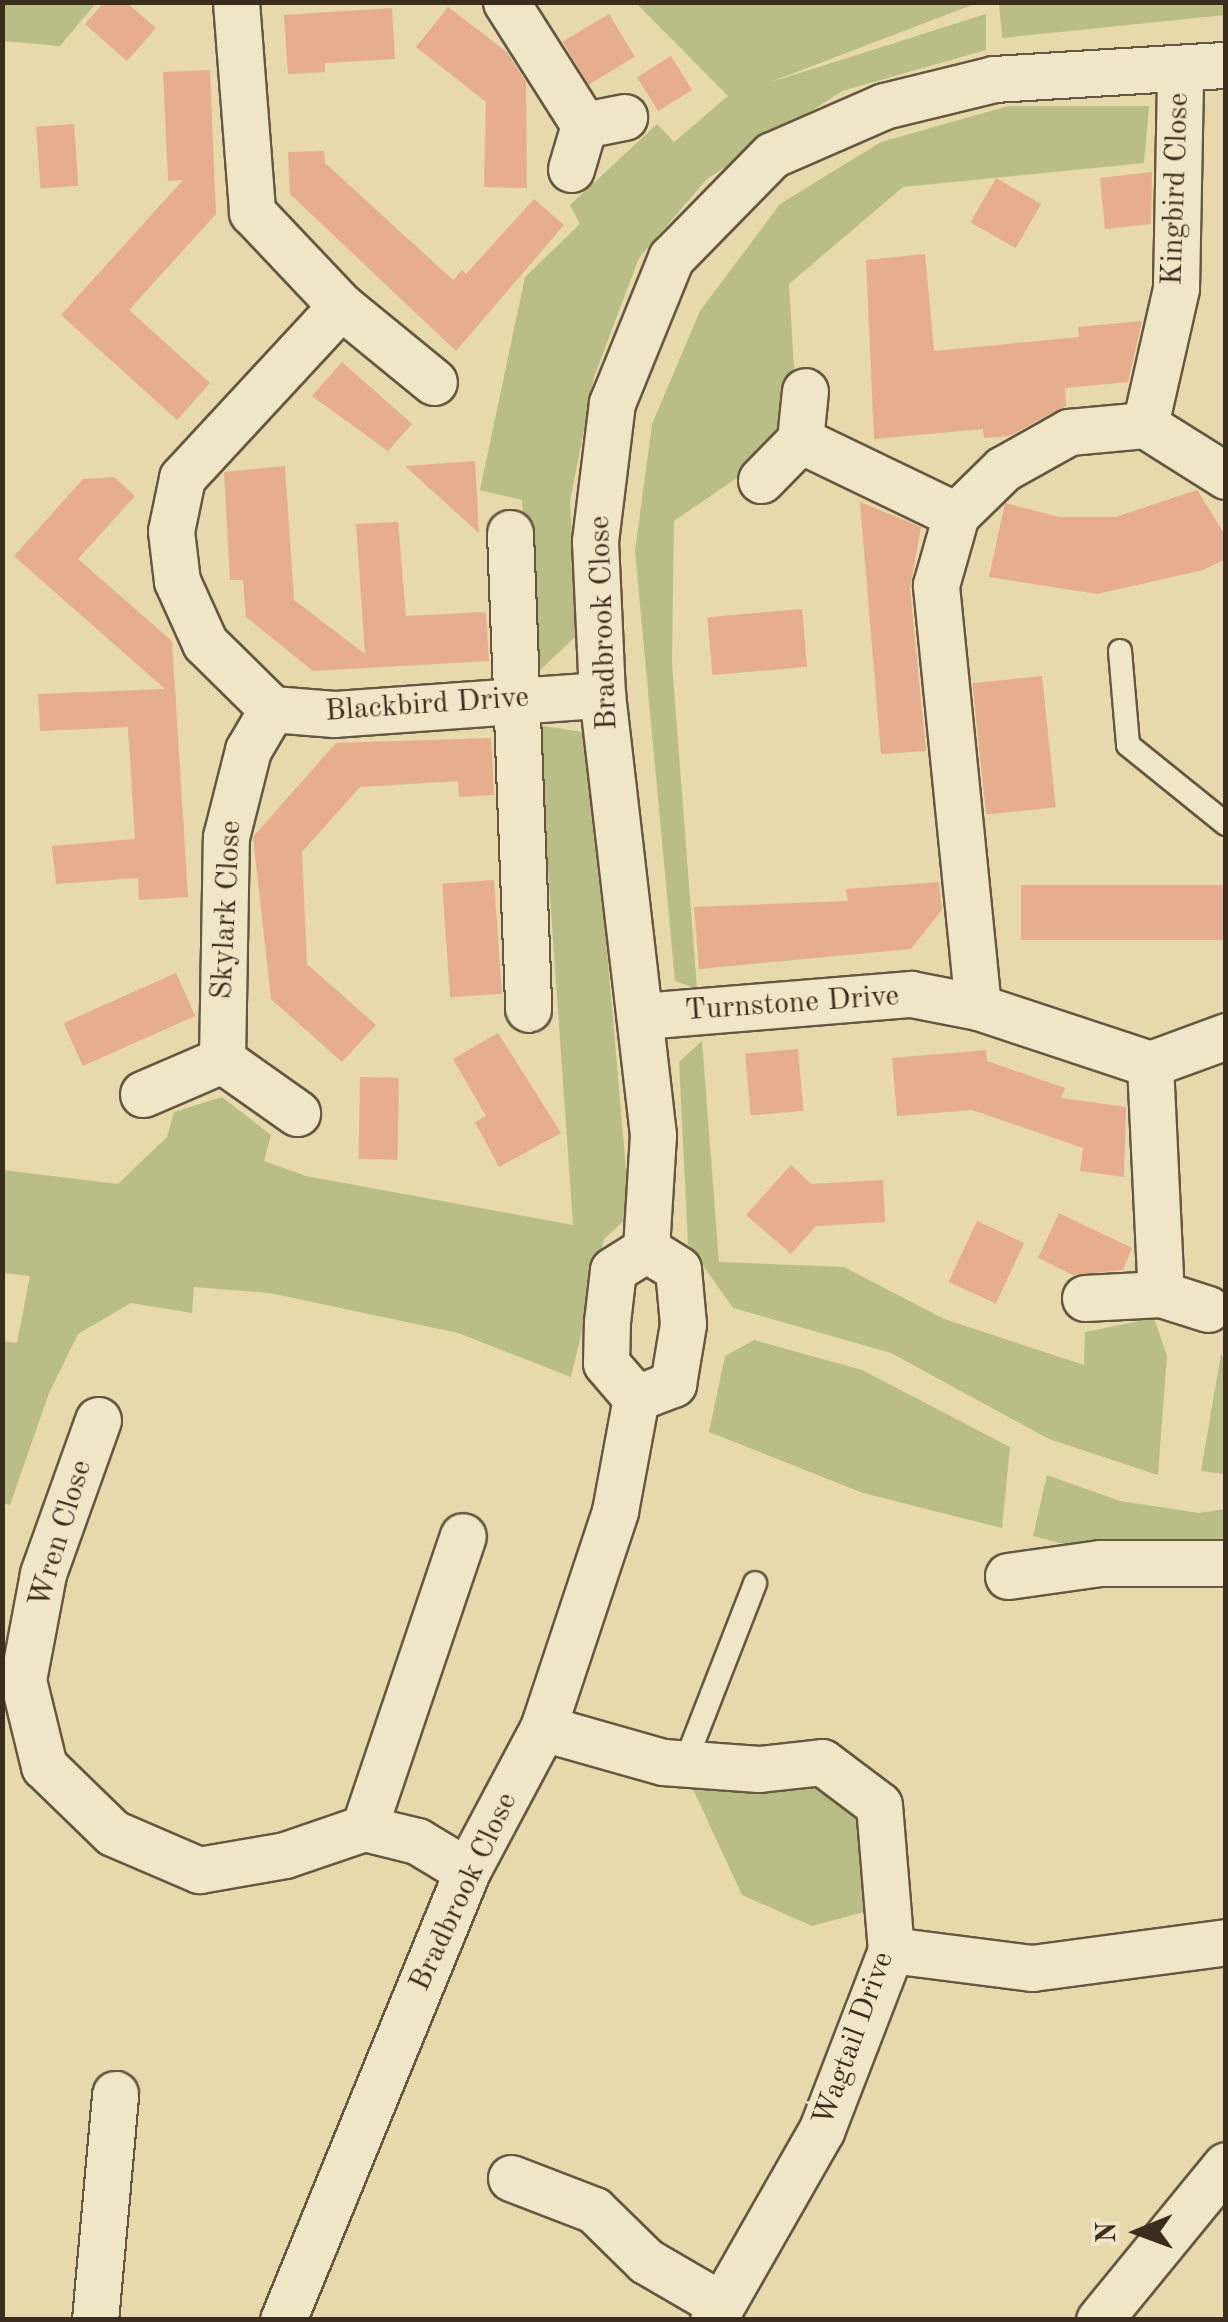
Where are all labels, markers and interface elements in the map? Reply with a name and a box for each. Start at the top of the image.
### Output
street label: Kingbird Close [1155,92,1197,286]
street label: Bradbrook Close [582,515,626,731]
street label: Blackbird Drive [324,680,530,730]
street label: Skylark Close [204,820,250,1000]
street label: Turnstone Drive [684,979,900,1029]
street label: Wren Close [21,1456,101,1612]
street label: Bradbrook Close [402,1787,526,1997]
street label: Wagtail Drive [806,1947,902,2131]
north arrow [1088,2182,1188,2282]
text: N [1094,2222,1122,2243]

